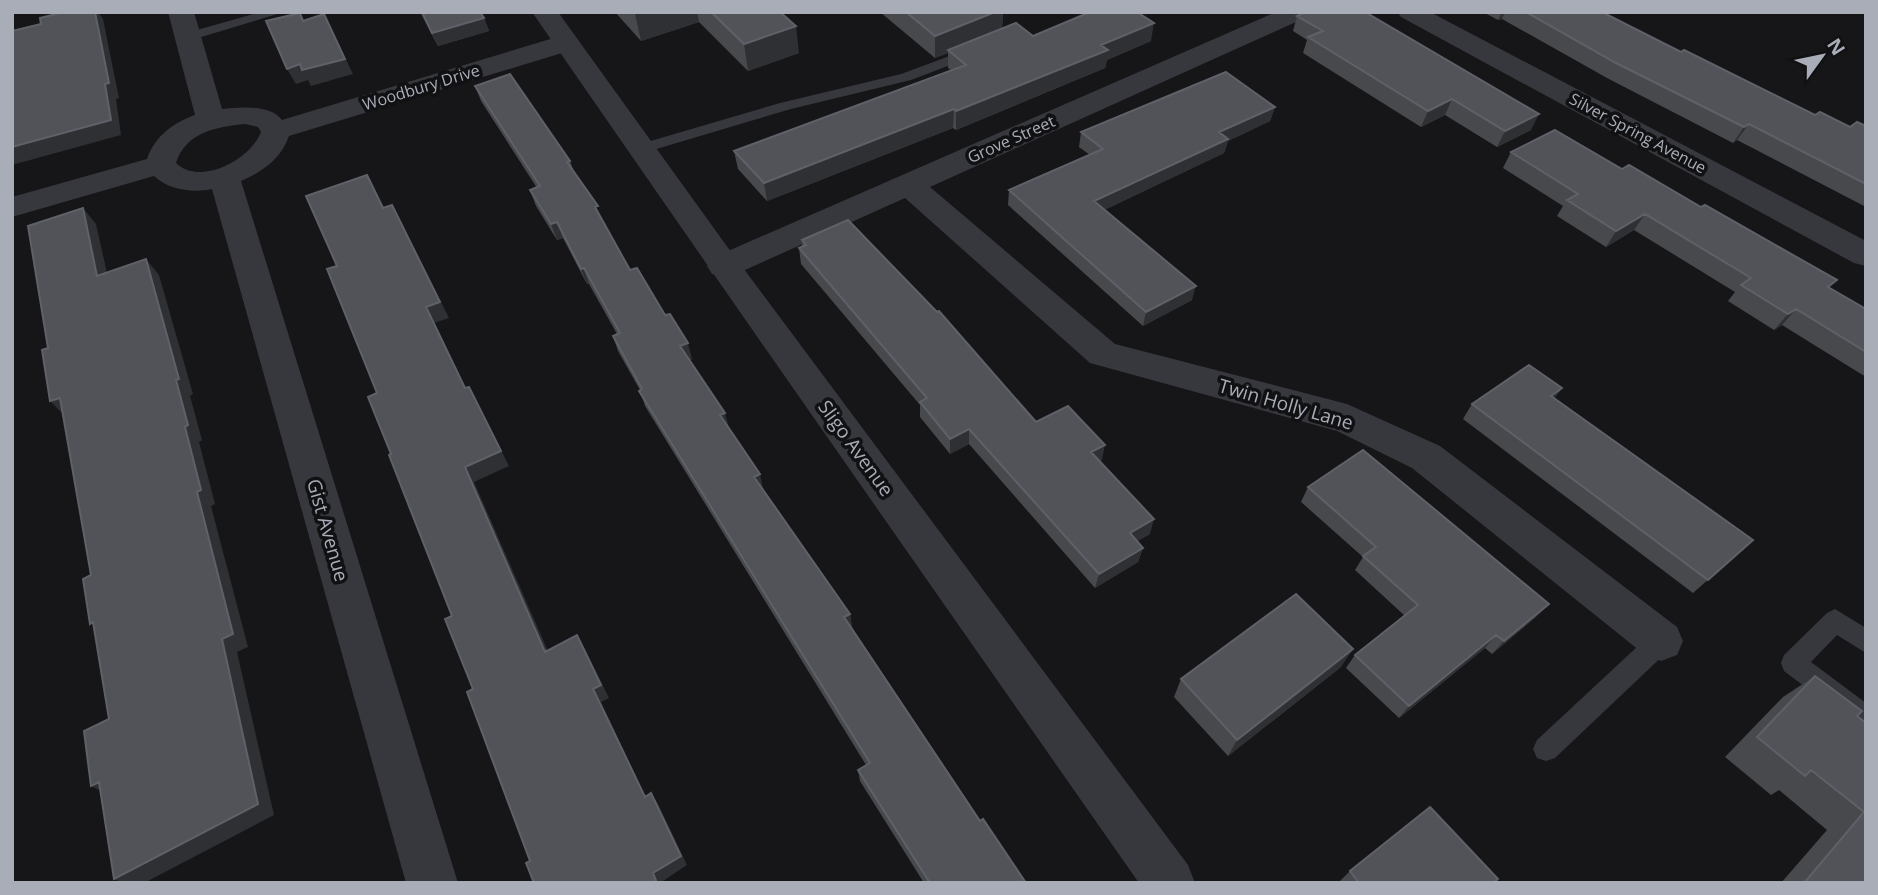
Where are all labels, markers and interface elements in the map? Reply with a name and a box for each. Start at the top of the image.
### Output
north arrow [1787,21,1857,91]
text: N [1821,33,1851,60]
street label: Woodbury Drive [360,59,482,115]
street label: Silver Spring Avenue [1566,88,1710,178]
street label: Grove Street [964,110,1059,168]
street label: Twin Holly Lane [1216,372,1356,436]
street label: Sligo Avenue [812,395,900,501]
street label: Gist Avenue [301,476,355,584]

